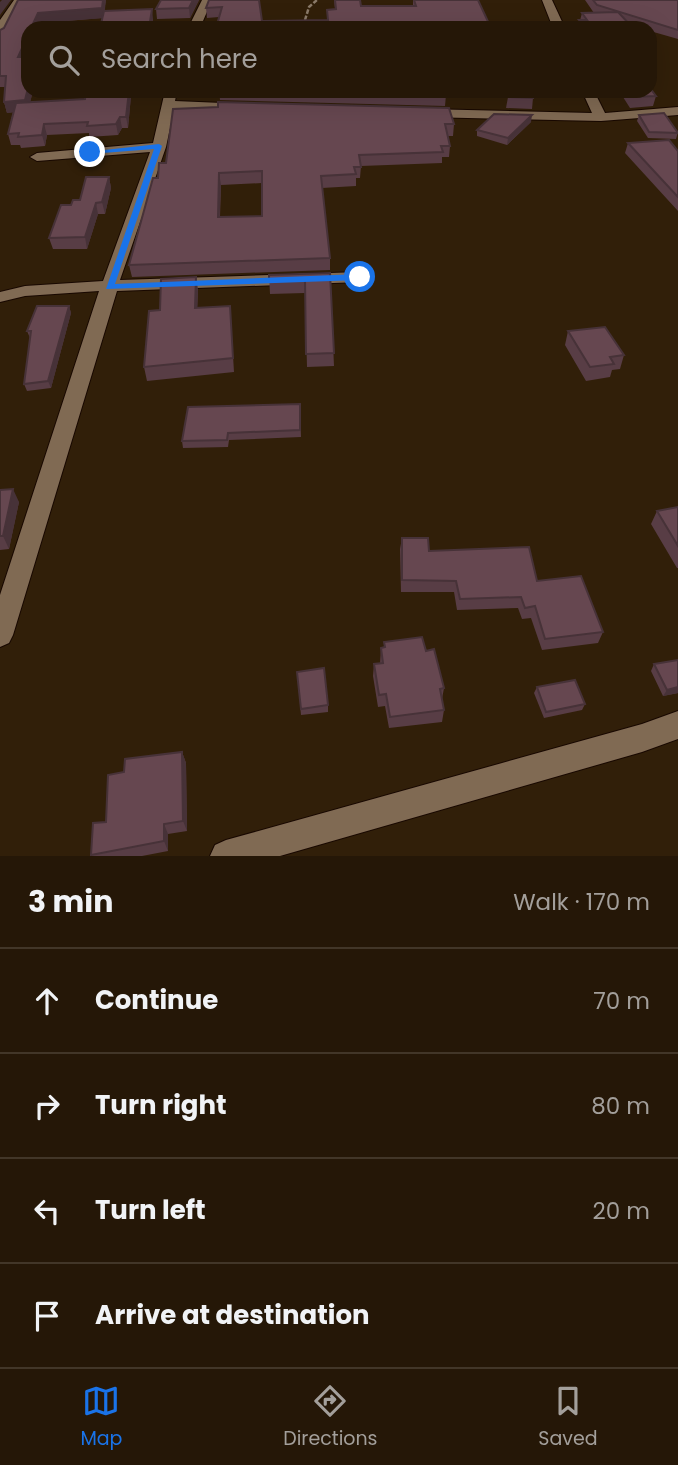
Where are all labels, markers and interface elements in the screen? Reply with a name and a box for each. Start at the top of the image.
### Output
search box [21,21,657,98]
icon: search [45,41,83,79]
text: Search here [101,41,258,77]
route end [74,136,105,167]
route start [344,261,375,292]
text: 3 min [28,880,113,923]
text: Walk · 170 m [513,886,650,918]
icon: ahead [28,982,66,1020]
text: Continue [95,982,218,1018]
text: 70 m [593,985,650,1017]
icon: right [28,1087,66,1125]
text: Turn right [95,1087,227,1123]
text: 80 m [591,1090,650,1122]
icon: left [28,1192,66,1230]
text: Turn left [95,1192,206,1228]
text: 20 m [592,1195,650,1227]
icon: arrive [28,1297,66,1335]
text: Arrive at destination [95,1297,370,1333]
tab: Map [80,1382,122,1453]
tab: Directions [283,1382,378,1453]
tab: Saved [538,1382,598,1453]

